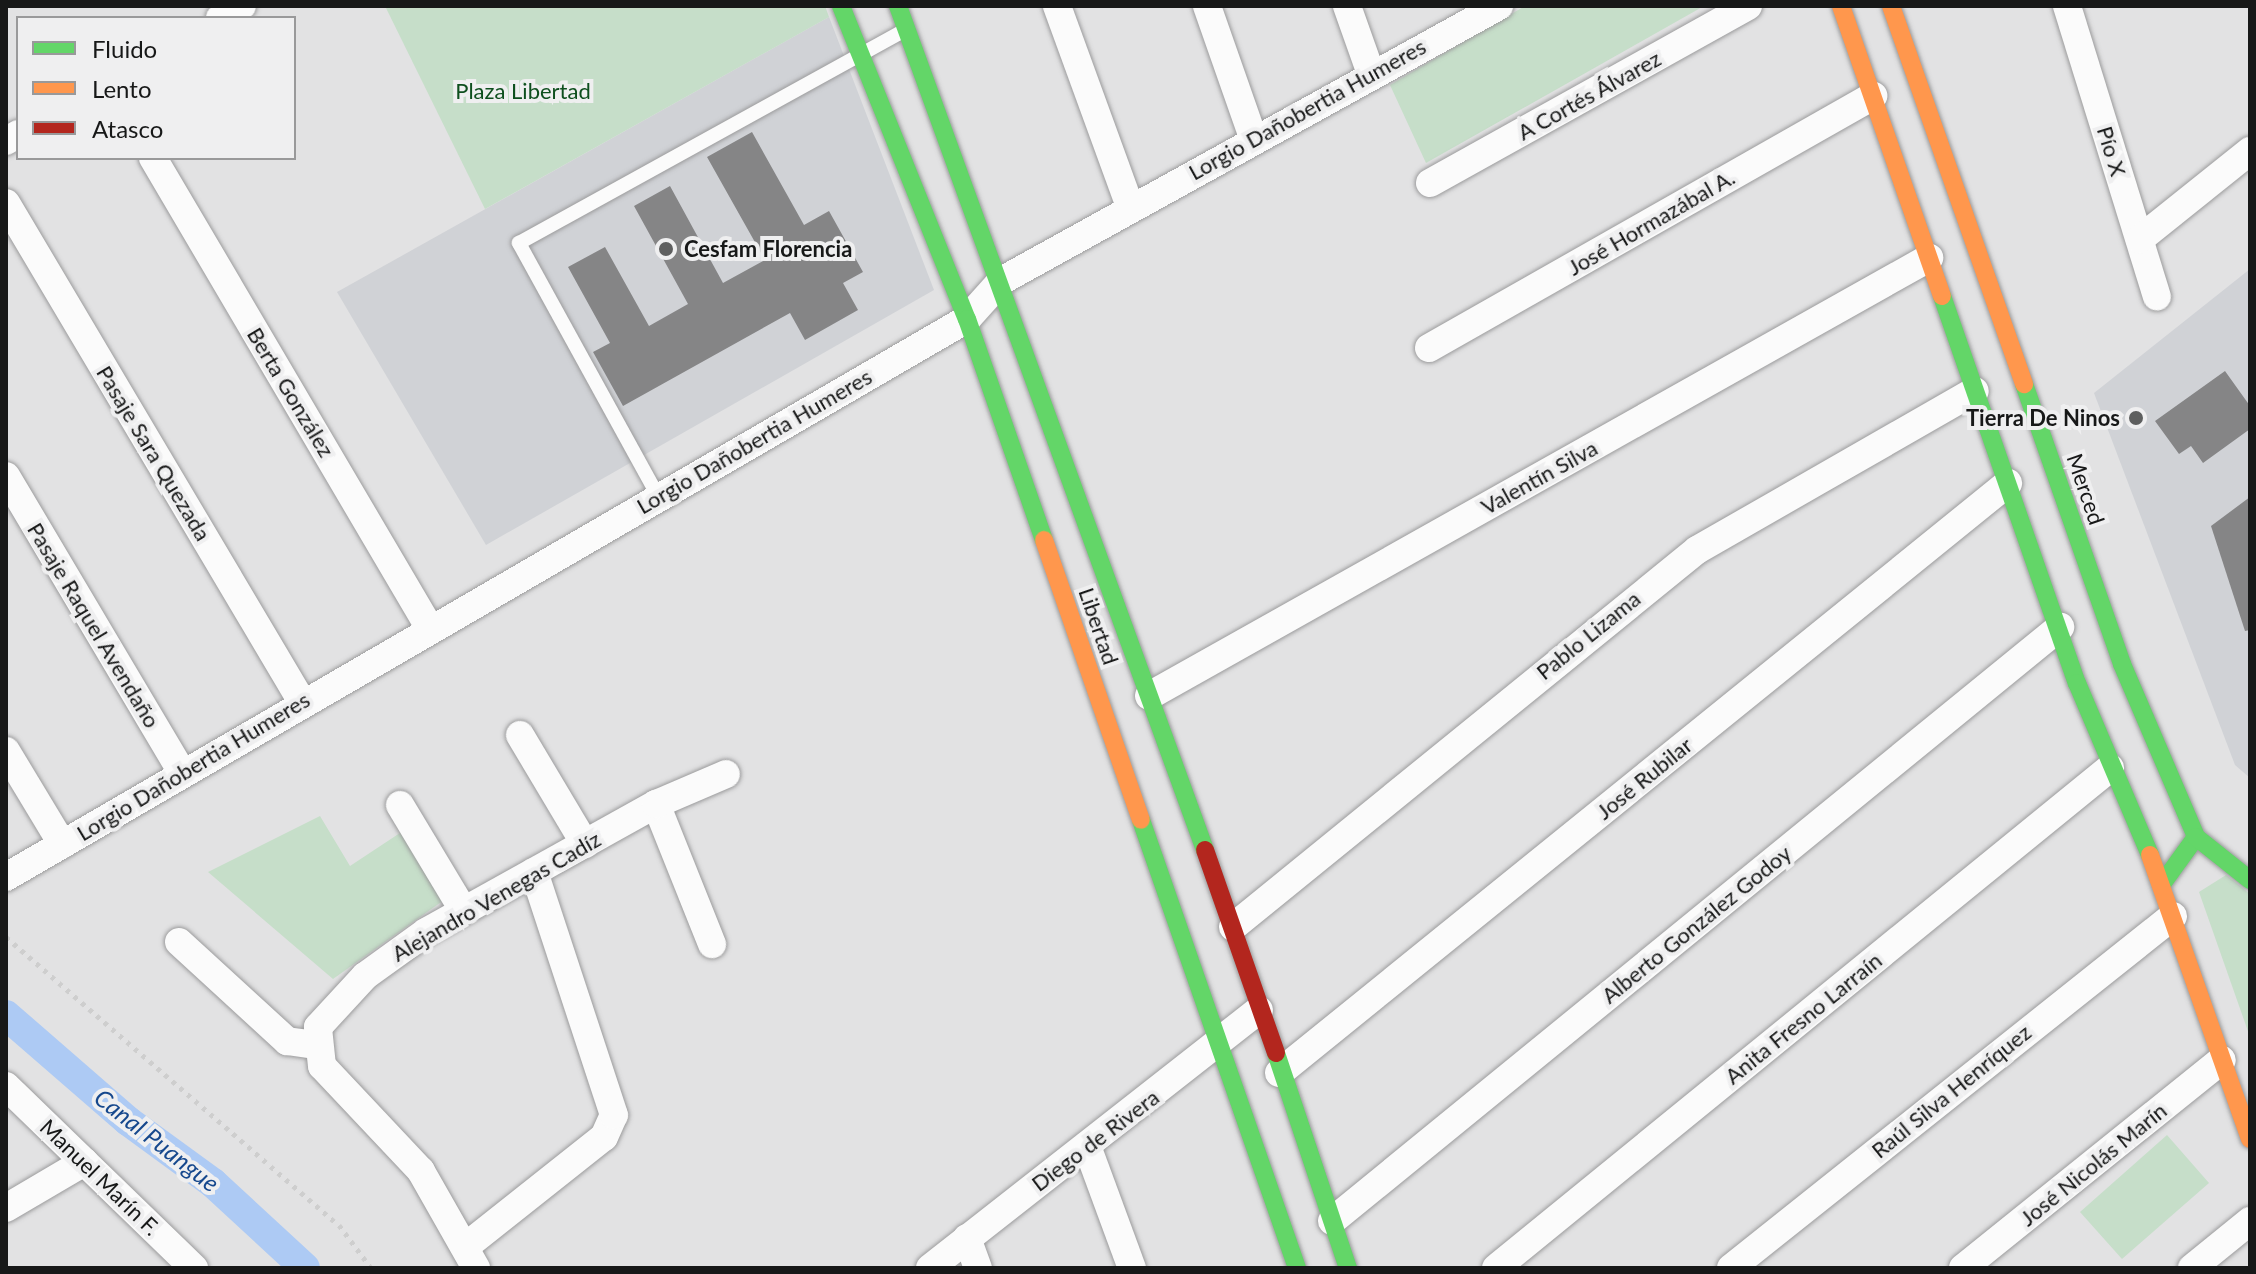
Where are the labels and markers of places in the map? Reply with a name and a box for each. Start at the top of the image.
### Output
place label: Cesfam Florencia [684,236,852,262]
marker: Cesfam Florencia [655,238,677,260]
place label: Tierra De Ninos [1966,405,2120,431]
marker: Tierra De Ninos [2127,409,2145,427]

